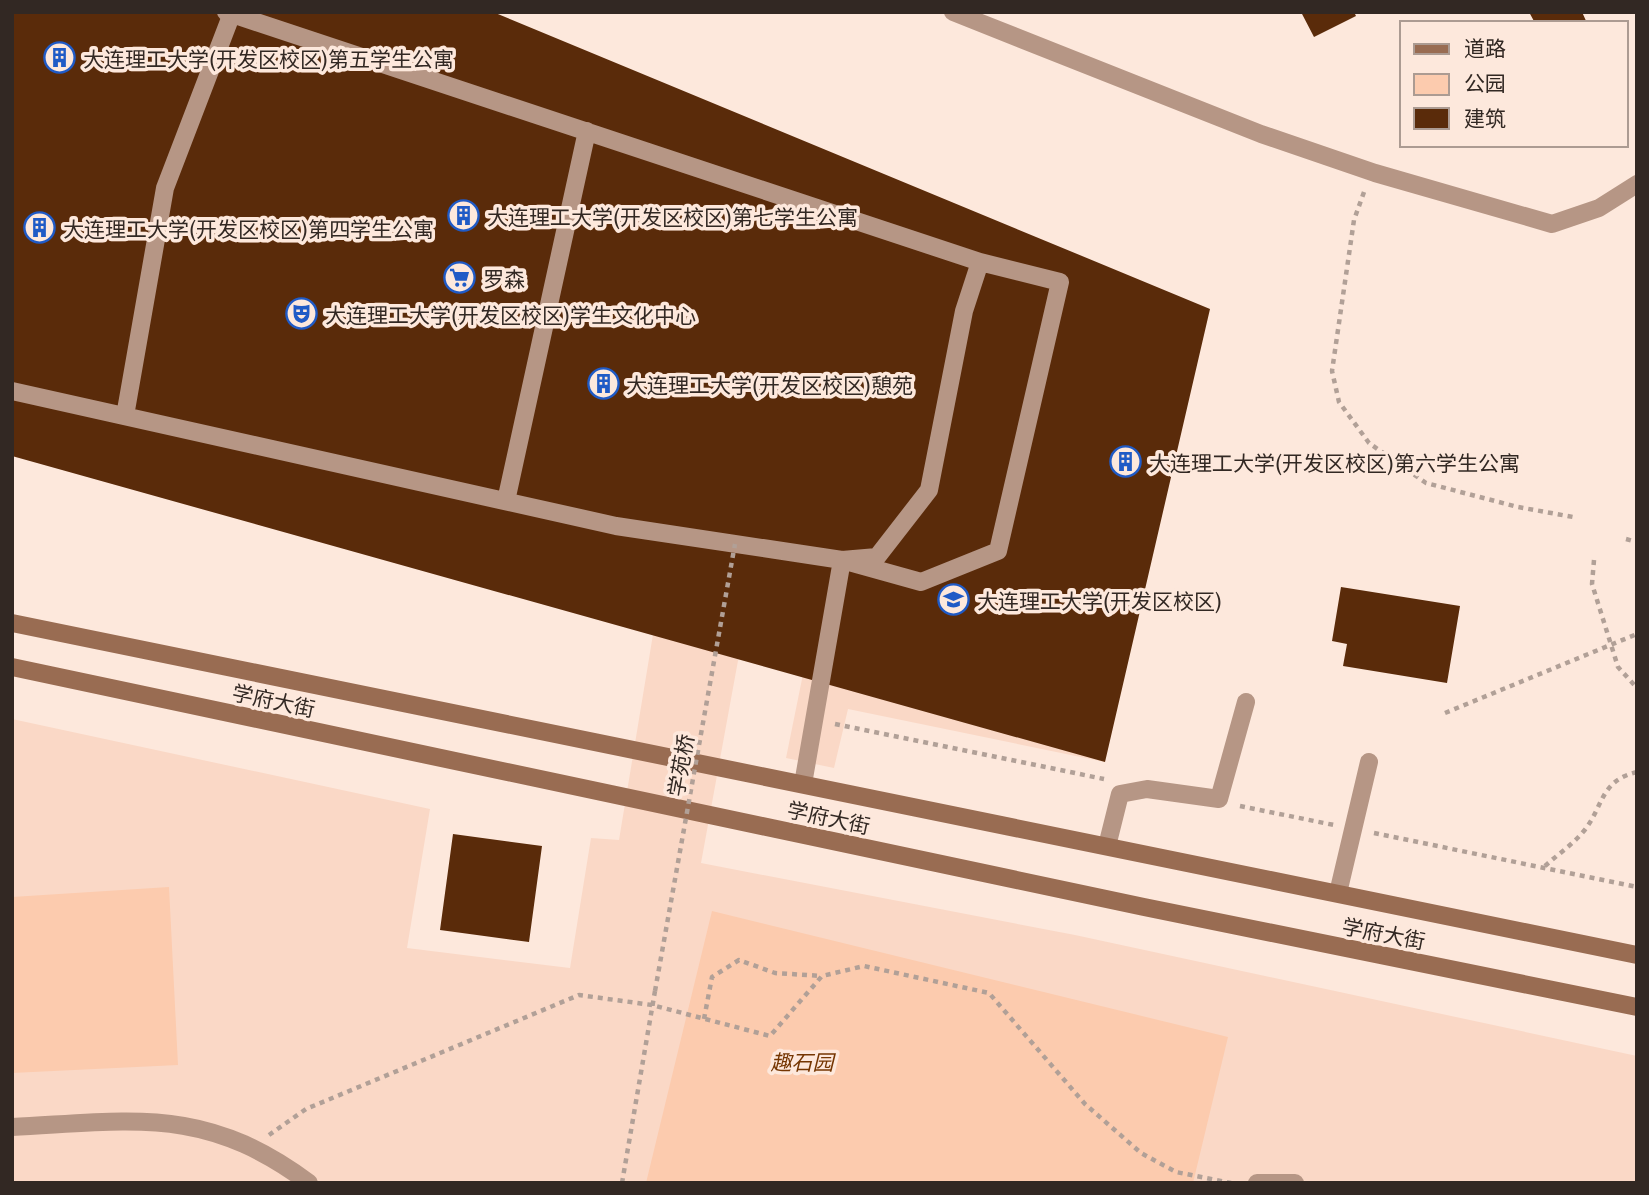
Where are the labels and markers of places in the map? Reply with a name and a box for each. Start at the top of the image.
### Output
building icon: 大连理工大学(开发区校区)第五学生公寓 [43,40,77,74]
place label: 大连理工大学(开发区校区)第五学生公寓 [83,42,454,73]
building icon: 大连理工大学(开发区校区)第七学生公寓 [447,198,481,232]
place label: 大连理工大学(开发区校区)第七学生公寓 [487,200,858,231]
building icon: 大连理工大学(开发区校区)第四学生公寓 [23,210,57,244]
place label: 大连理工大学(开发区校区)第四学生公寓 [63,212,434,243]
supermarket icon: 罗森 [443,260,477,294]
place label: 罗森 [483,262,525,293]
theatre icon: 大连理工大学(开发区校区)学生文化中心 [285,296,319,330]
place label: 大连理工大学(开发区校区)学生文化中心 [325,298,696,329]
building icon: 大连理工大学(开发区校区)憩苑 [586,366,620,400]
place label: 大连理工大学(开发区校区)憩苑 [626,368,913,399]
building icon: 大连理工大学(开发区校区)第六学生公寓 [1109,444,1143,478]
place label: 大连理工大学(开发区校区)第六学生公寓 [1149,446,1520,477]
school or university icon: 大连理工大学(开发区校区) [937,582,971,616]
place label: 大连理工大学(开发区校区) [977,584,1222,615]

